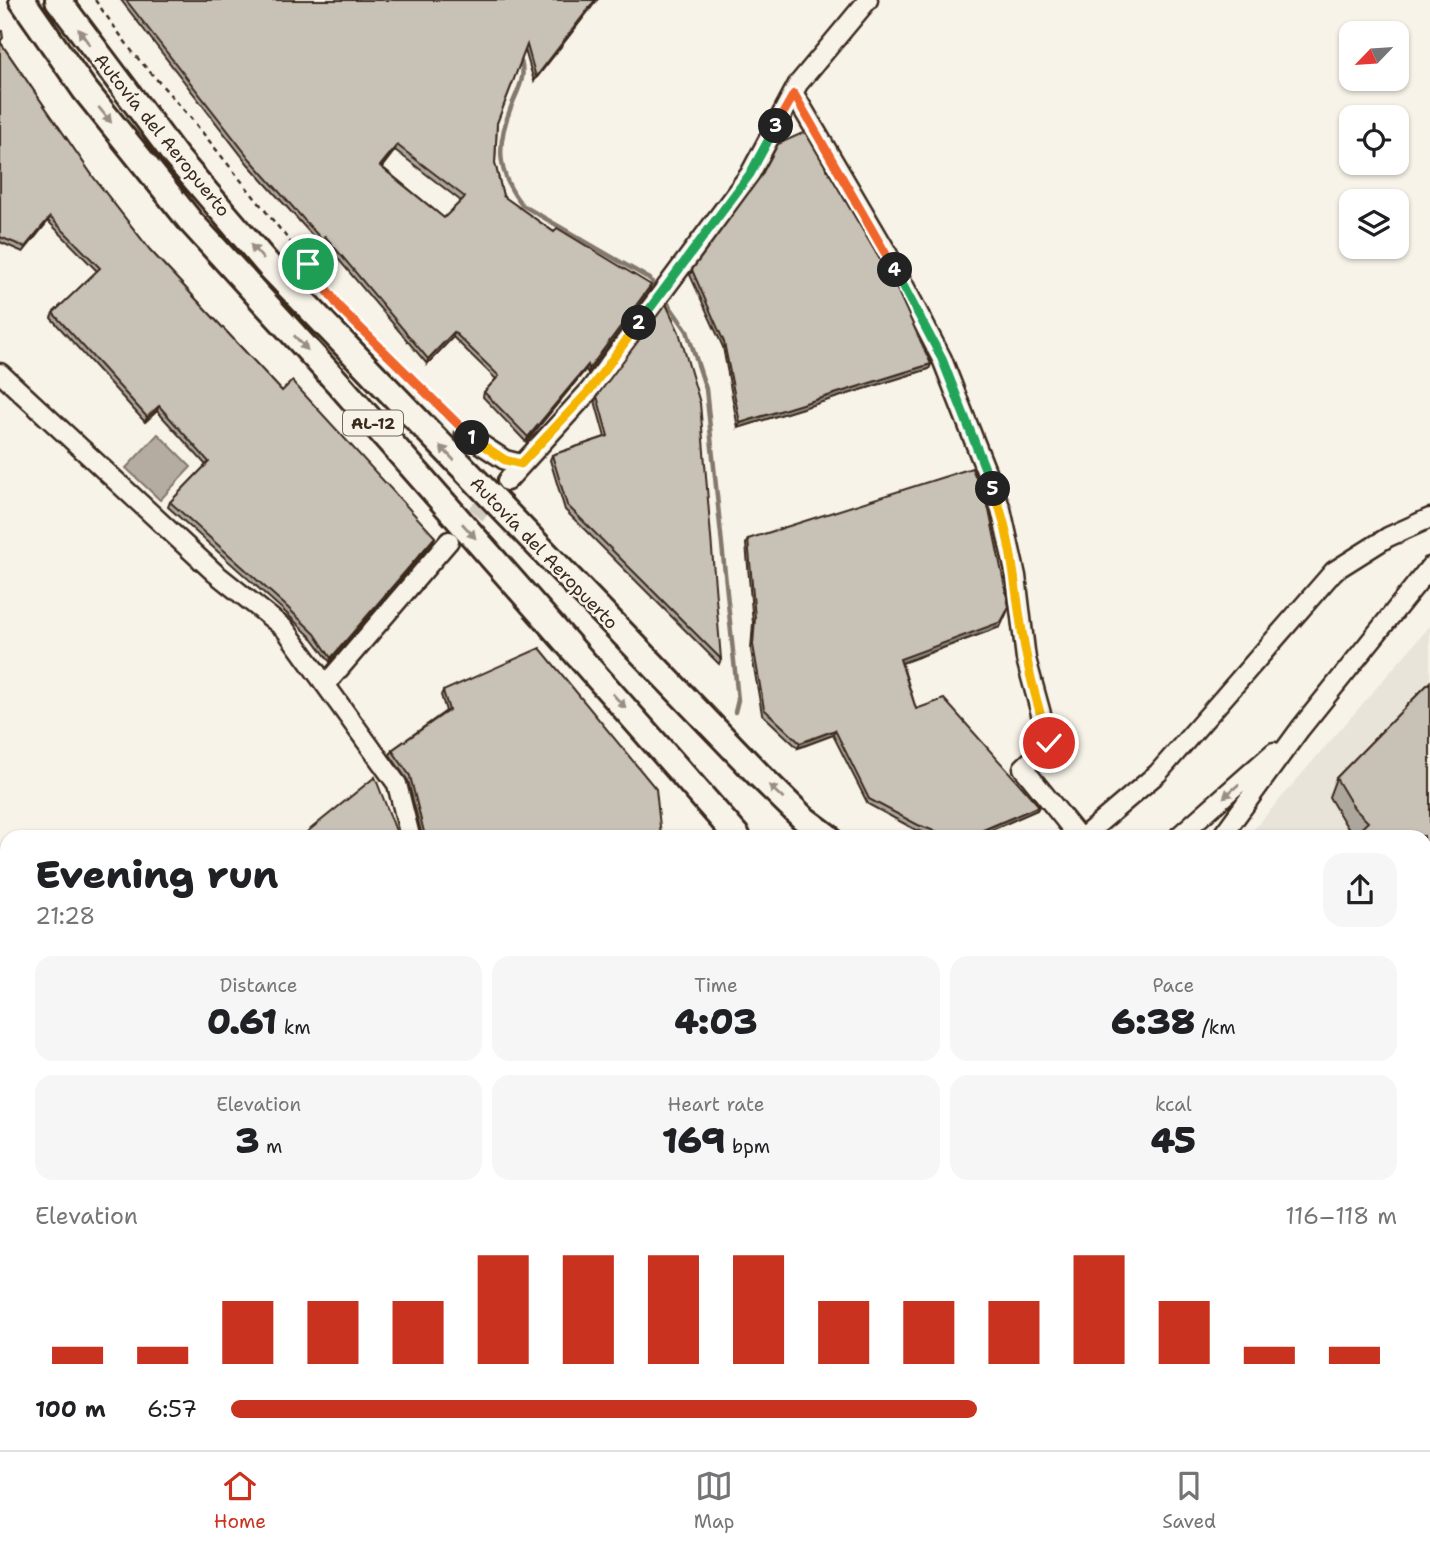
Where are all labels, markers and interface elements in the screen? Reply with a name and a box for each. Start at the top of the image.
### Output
north arrow [1339,21,1409,91]
map controls [1339,21,1409,259]
one-way arrow [77,28,91,46]
street label: Autovía del Aeropuerto [89,48,235,222]
button: locate [1339,105,1409,175]
one-way arrow [97,106,112,124]
pin: 3 [758,108,794,144]
text: 3 [769,113,782,138]
button: layers [1339,189,1409,259]
pin [278,234,338,294]
one-way arrow [249,243,265,261]
icon: arrive [289,245,327,283]
pin: 4 [878,252,912,288]
text: 4 [888,257,901,282]
pin: 2 [622,306,656,340]
text: 2 [632,310,645,335]
one-way arrow [293,334,309,352]
road number: AL-12 [343,410,403,436]
pin: 1 [454,420,490,456]
text: 1 [467,425,476,450]
one-way arrow [439,444,456,461]
street label: Autovía del Aeropuerto [465,471,623,635]
pin: 5 [976,472,1010,506]
text: 5 [987,476,998,501]
one-way arrow [460,522,476,539]
one-way arrow [611,693,627,710]
pin [1019,713,1079,773]
icon: check [1030,724,1068,762]
one-way arrow [1223,782,1240,798]
one-way arrow [768,784,785,800]
text: Evening run [35,849,278,900]
button: share [1323,853,1397,927]
text: 21:28 [35,901,95,931]
text: Distance [220,973,298,998]
text: Time [694,973,738,998]
text: Pace [1152,973,1194,998]
text: 0.61 [207,998,277,1045]
text: 4:03 [674,998,758,1045]
text: 6:38 [1111,998,1195,1045]
text: km [277,1015,311,1040]
text: /km [1195,1015,1236,1040]
text: Elevation [216,1092,301,1117]
text: Heart rate [668,1092,764,1117]
text: kcal [1155,1092,1192,1117]
text: 3 [235,1117,259,1164]
text: 169 [662,1117,725,1164]
text: 45 [1151,1117,1196,1164]
text: m [259,1134,282,1159]
text: bpm [725,1134,770,1159]
text: Elevation [35,1201,138,1231]
text: 116–118 m [1285,1201,1397,1231]
text: 100 m [35,1394,106,1424]
text: 6:57 [147,1394,197,1424]
tab: Home [214,1467,266,1534]
tab: Map [694,1467,734,1534]
tab: Saved [1162,1467,1216,1534]

